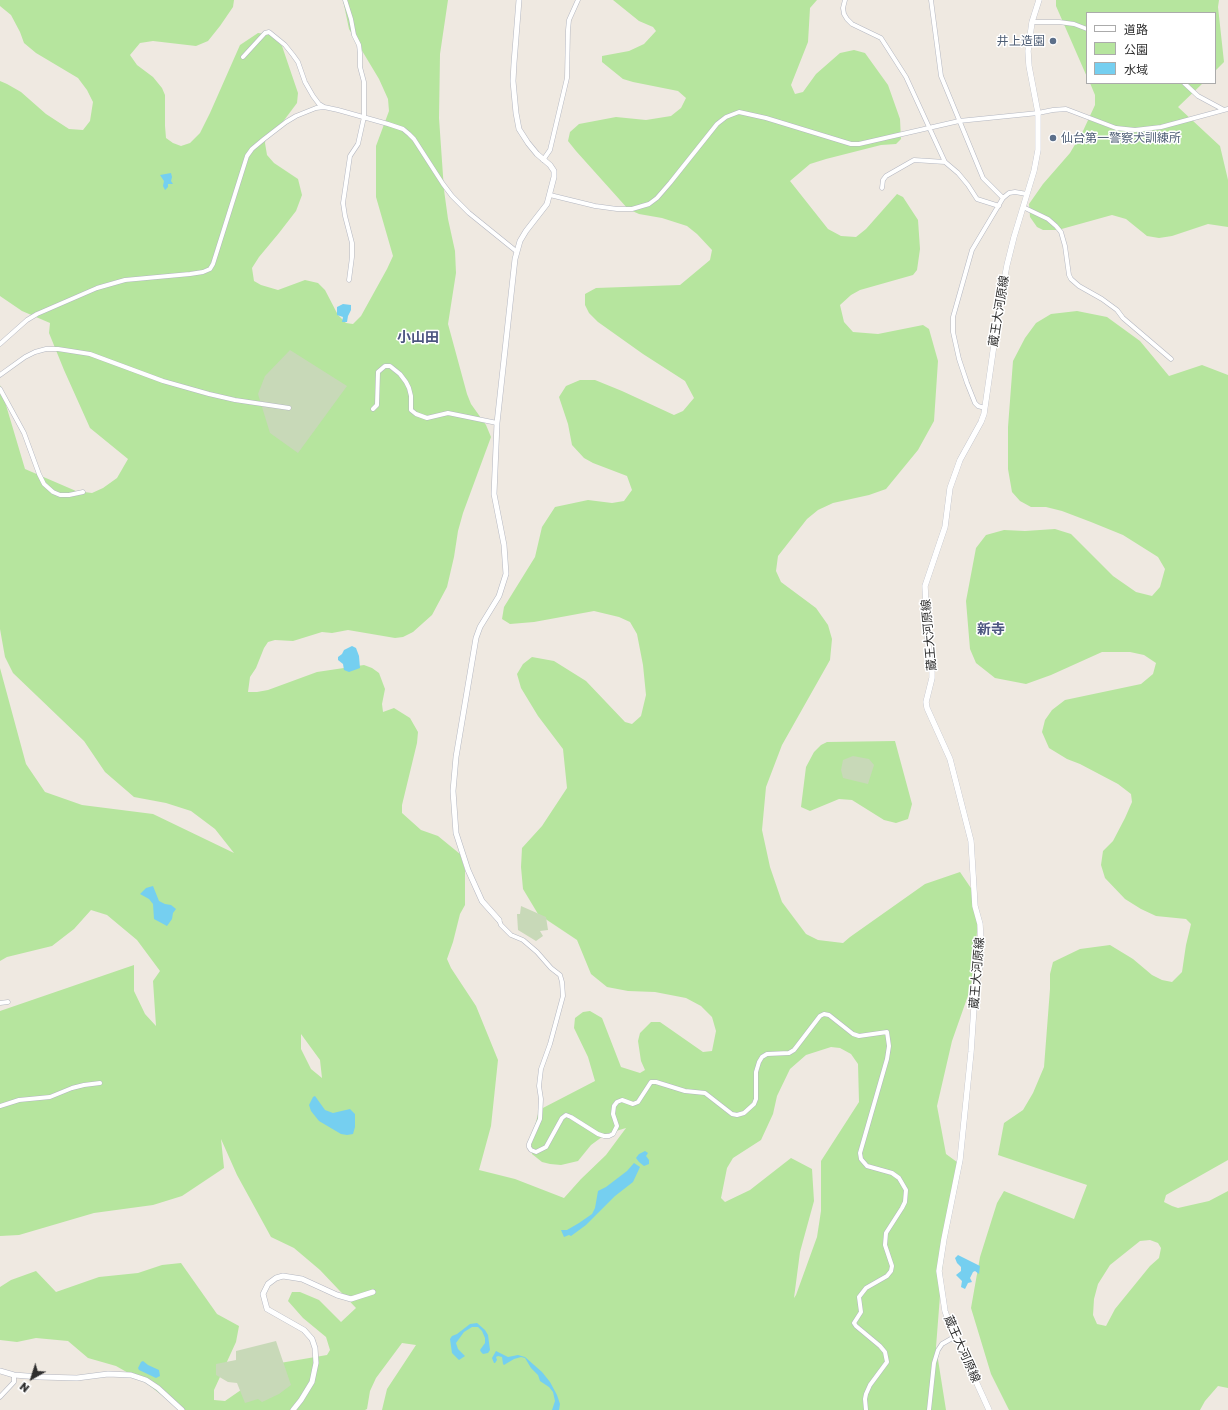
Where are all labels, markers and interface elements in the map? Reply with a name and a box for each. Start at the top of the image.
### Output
legend [1086,12,1216,84]
text: 道路 [1124,22,1148,37]
place label: 井上造園 [997,34,1045,48]
marker: 井上造園 [1048,36,1058,46]
text: 公園 [1124,42,1148,57]
text: 水域 [1124,62,1148,77]
place label: 仙台第一警察犬訓練所 [1061,131,1181,145]
marker: 仙台第一警察犬訓練所 [1048,133,1058,143]
street label: 蔵王大河原線 [986,274,1012,348]
district label: 小山田 [397,330,439,346]
street label: 蔵王大河原線 [919,599,939,671]
district label: 新寺 [977,622,1005,638]
street label: 蔵王大河原線 [967,937,987,1009]
street label: 蔵王大河原線 [941,1313,983,1385]
north arrow [12,1358,52,1398]
text: N [17,1380,31,1395]

